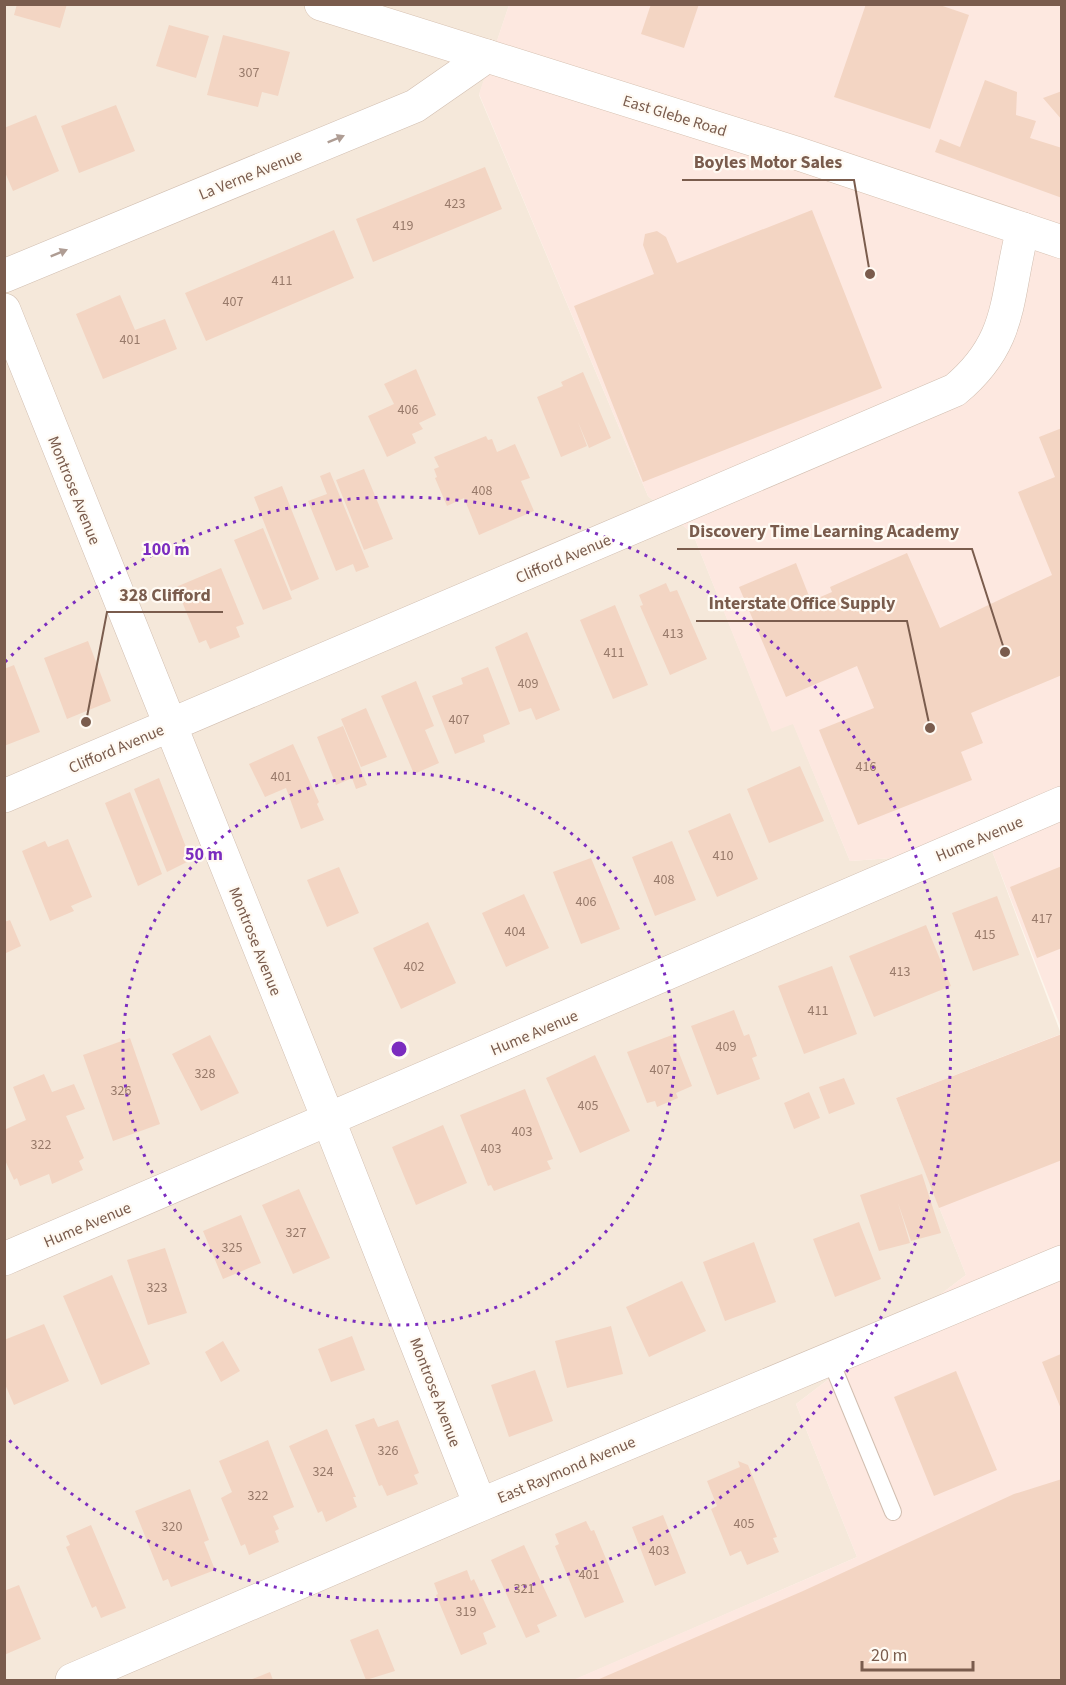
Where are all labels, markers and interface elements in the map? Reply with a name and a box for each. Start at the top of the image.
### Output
house number: 307 [239,63,259,83]
street label: East Glebe Road [620,90,729,142]
one-way arrow [327,134,345,143]
street label: La Verne Avenue [195,144,305,206]
callout: Boyles Motor Sales [682,144,854,180]
text: Boyles Motor Sales [694,150,842,175]
house number: 423 [445,194,465,214]
house number: 419 [393,216,413,236]
one-way arrow [50,248,68,258]
house number: 411 [272,271,292,291]
house number: 407 [223,292,243,312]
house number: 401 [120,330,140,350]
house number: 406 [398,400,418,420]
street label: Montrose Avenue [42,433,106,548]
house number: 408 [472,481,492,501]
callout: Discovery Time Learning Academy [677,513,972,549]
text: Discovery Time Learning Academy [689,519,960,544]
street label: Clifford Avenue [512,529,615,589]
text: 100 m [142,537,190,562]
callout: 328 Clifford [107,576,223,612]
text: 328 Clifford [119,583,211,608]
callout: Interstate Office Supply [696,585,907,621]
text: Interstate Office Supply [709,591,896,616]
house number: 413 [663,624,683,644]
house number: 411 [604,643,624,663]
house number: 409 [518,674,538,694]
house number: 407 [449,710,469,730]
street label: Clifford Avenue [65,719,168,779]
house number: 416 [856,757,876,777]
house number: 401 [271,767,291,787]
street label: Hume Avenue [932,811,1026,867]
text: 50 m [185,842,223,867]
house number: 410 [713,846,733,866]
house number: 408 [654,870,674,890]
street label: Montrose Avenue [223,884,287,999]
house number: 406 [576,892,596,912]
house number: 417 [1032,909,1052,929]
house number: 404 [505,922,525,942]
house number: 415 [975,925,995,945]
house number: 402 [404,957,424,977]
house number: 413 [890,962,910,982]
house number: 411 [808,1001,828,1021]
street label: Hume Avenue [487,1005,581,1061]
house number: 409 [716,1037,736,1057]
centre of rings [389,1039,409,1059]
house number: 407 [650,1060,670,1080]
house number: 328 [195,1064,215,1084]
house number: 326 [111,1081,131,1101]
house number: 405 [578,1096,598,1116]
house number: 403 [512,1122,532,1142]
house number: 322 [31,1135,51,1155]
house number: 403 [481,1139,501,1159]
street label: Hume Avenue [40,1197,134,1253]
house number: 327 [286,1223,306,1243]
house number: 325 [222,1238,242,1258]
house number: 323 [147,1278,167,1298]
street label: Montrose Avenue [404,1334,466,1450]
street label: East Raymond Avenue [494,1431,639,1509]
house number: 326 [378,1441,398,1461]
house number: 324 [313,1462,333,1482]
house number: 322 [248,1486,268,1506]
house number: 405 [734,1514,754,1534]
house number: 320 [162,1517,182,1537]
house number: 403 [649,1541,669,1561]
house number: 401 [579,1565,599,1585]
house number: 321 [514,1579,534,1599]
house number: 319 [456,1602,476,1622]
scale bar [862,1634,973,1672]
text: 20 m [871,1643,907,1668]

